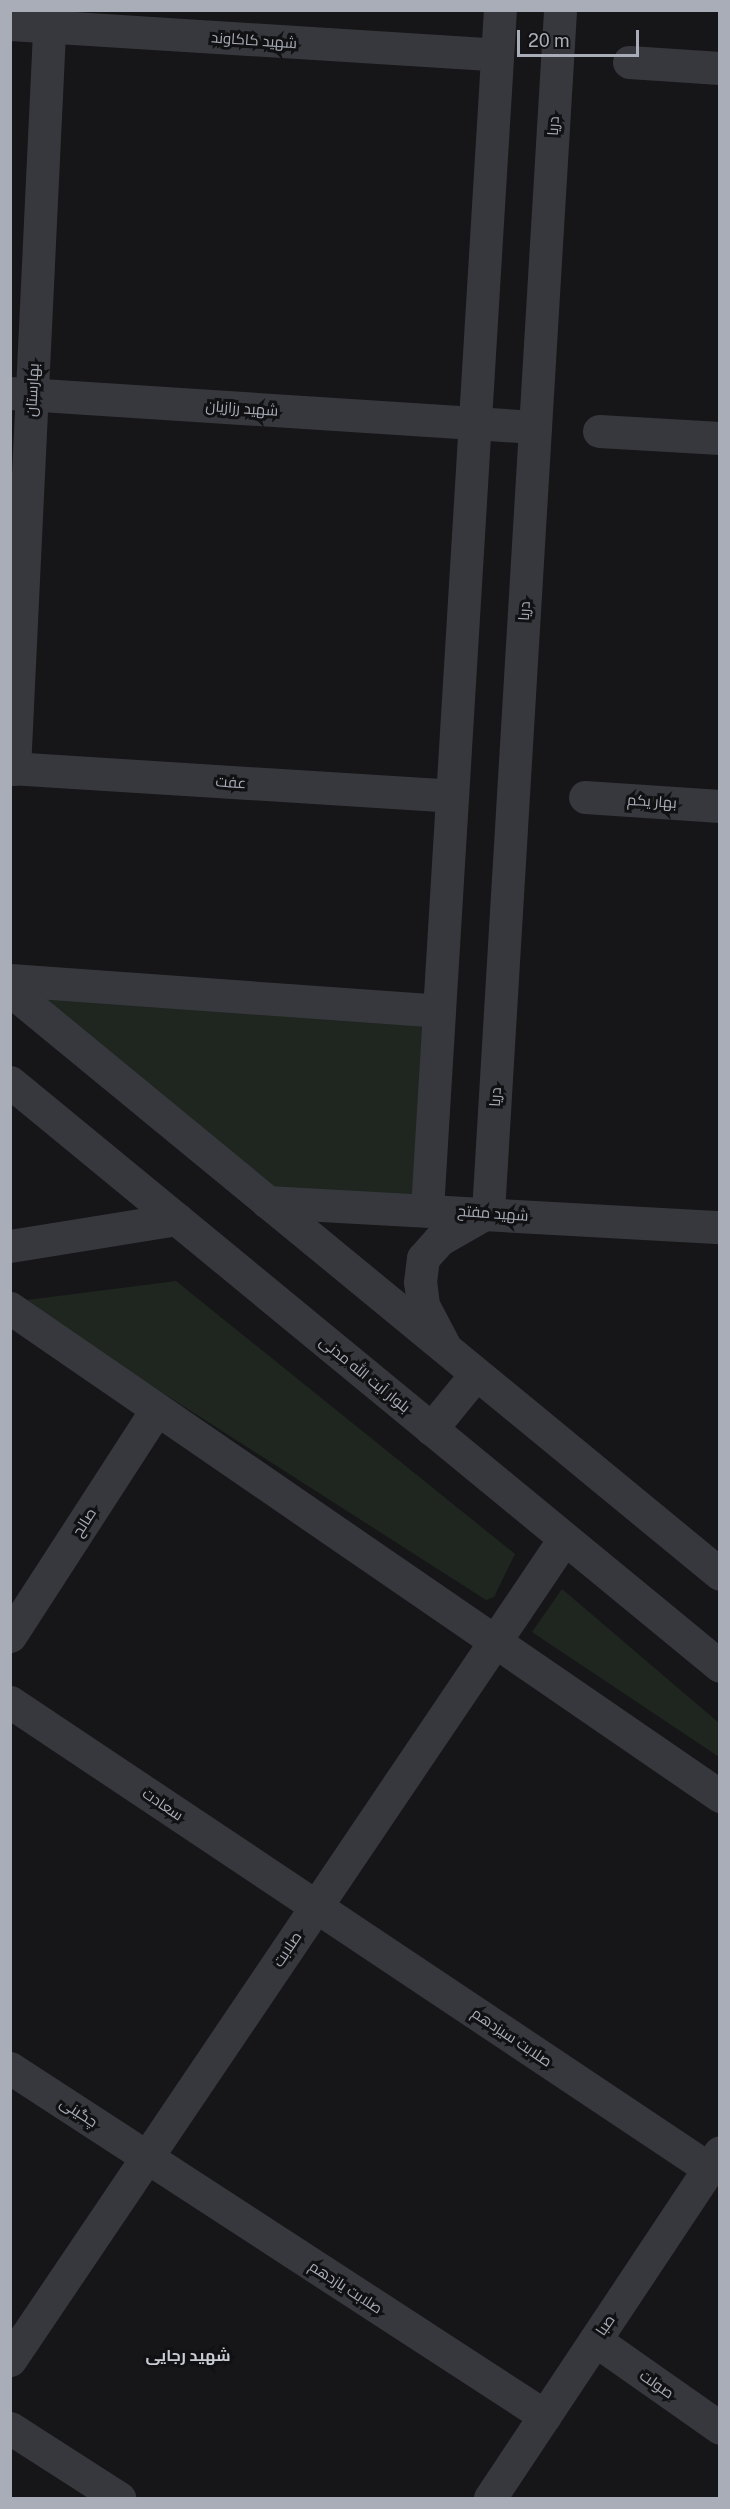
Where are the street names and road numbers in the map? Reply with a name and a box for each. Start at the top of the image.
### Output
street label: شهید کاکاوند [210,28,298,52]
street label: دریا [543,116,563,136]
street label: بهارستان [22,363,42,417]
street label: شهید رزازیان [205,396,279,420]
street label: دریا [514,601,534,621]
street label: عفت [215,772,247,792]
street label: بهار یکم [627,790,677,812]
street label: دریا [485,1087,505,1107]
street label: شهید مفتح [457,1202,529,1224]
street label: بلوار آیت الله مدنی [316,1332,414,1416]
street label: صالح [68,1504,100,1540]
street label: سعادت [139,1784,187,1824]
street label: صلابت [269,1928,305,1970]
street label: صلابت سیزدهم [469,2004,555,2070]
street label: چگینی [57,2093,101,2131]
street label: صلابت یازدهم [306,2257,386,2317]
street label: صبا [592,2311,618,2339]
street label: صولت [637,2366,677,2402]

